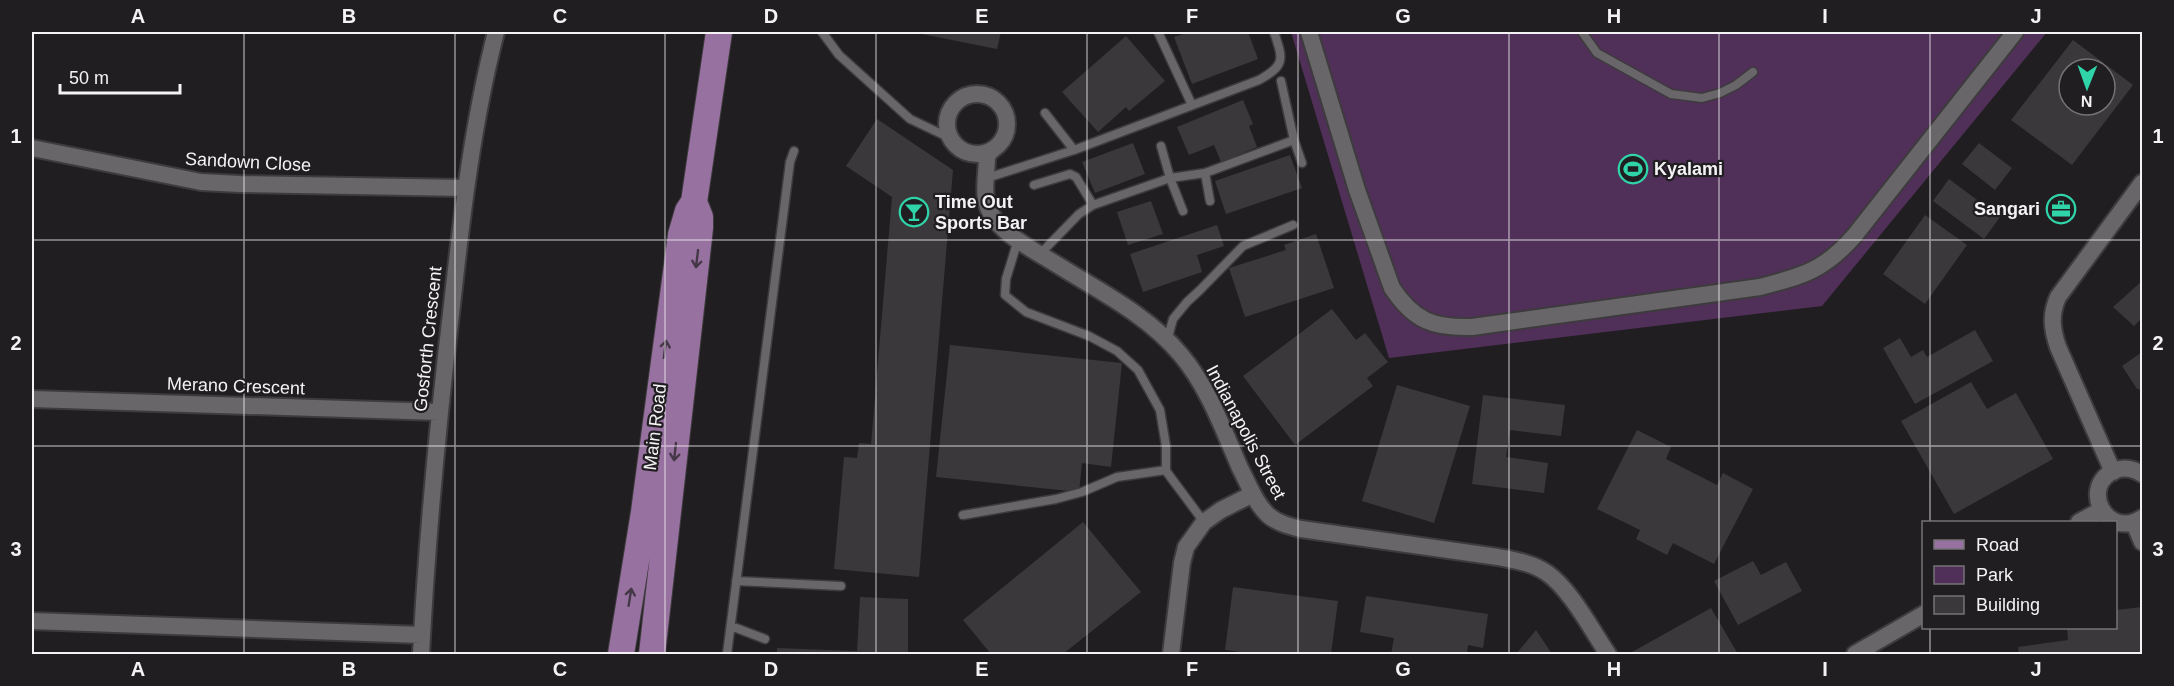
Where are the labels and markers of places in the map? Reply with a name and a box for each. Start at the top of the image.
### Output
sports icon: Kyalami [1617,153,1649,185]
place label: Kyalami [1654,159,1723,179]
place label: Time Out Sports Bar [935,192,1027,233]
office icon: Sangari [2045,193,2077,225]
bar icon: Time Out Sports Bar [898,196,930,228]
place label: Sangari [1974,199,2040,219]

